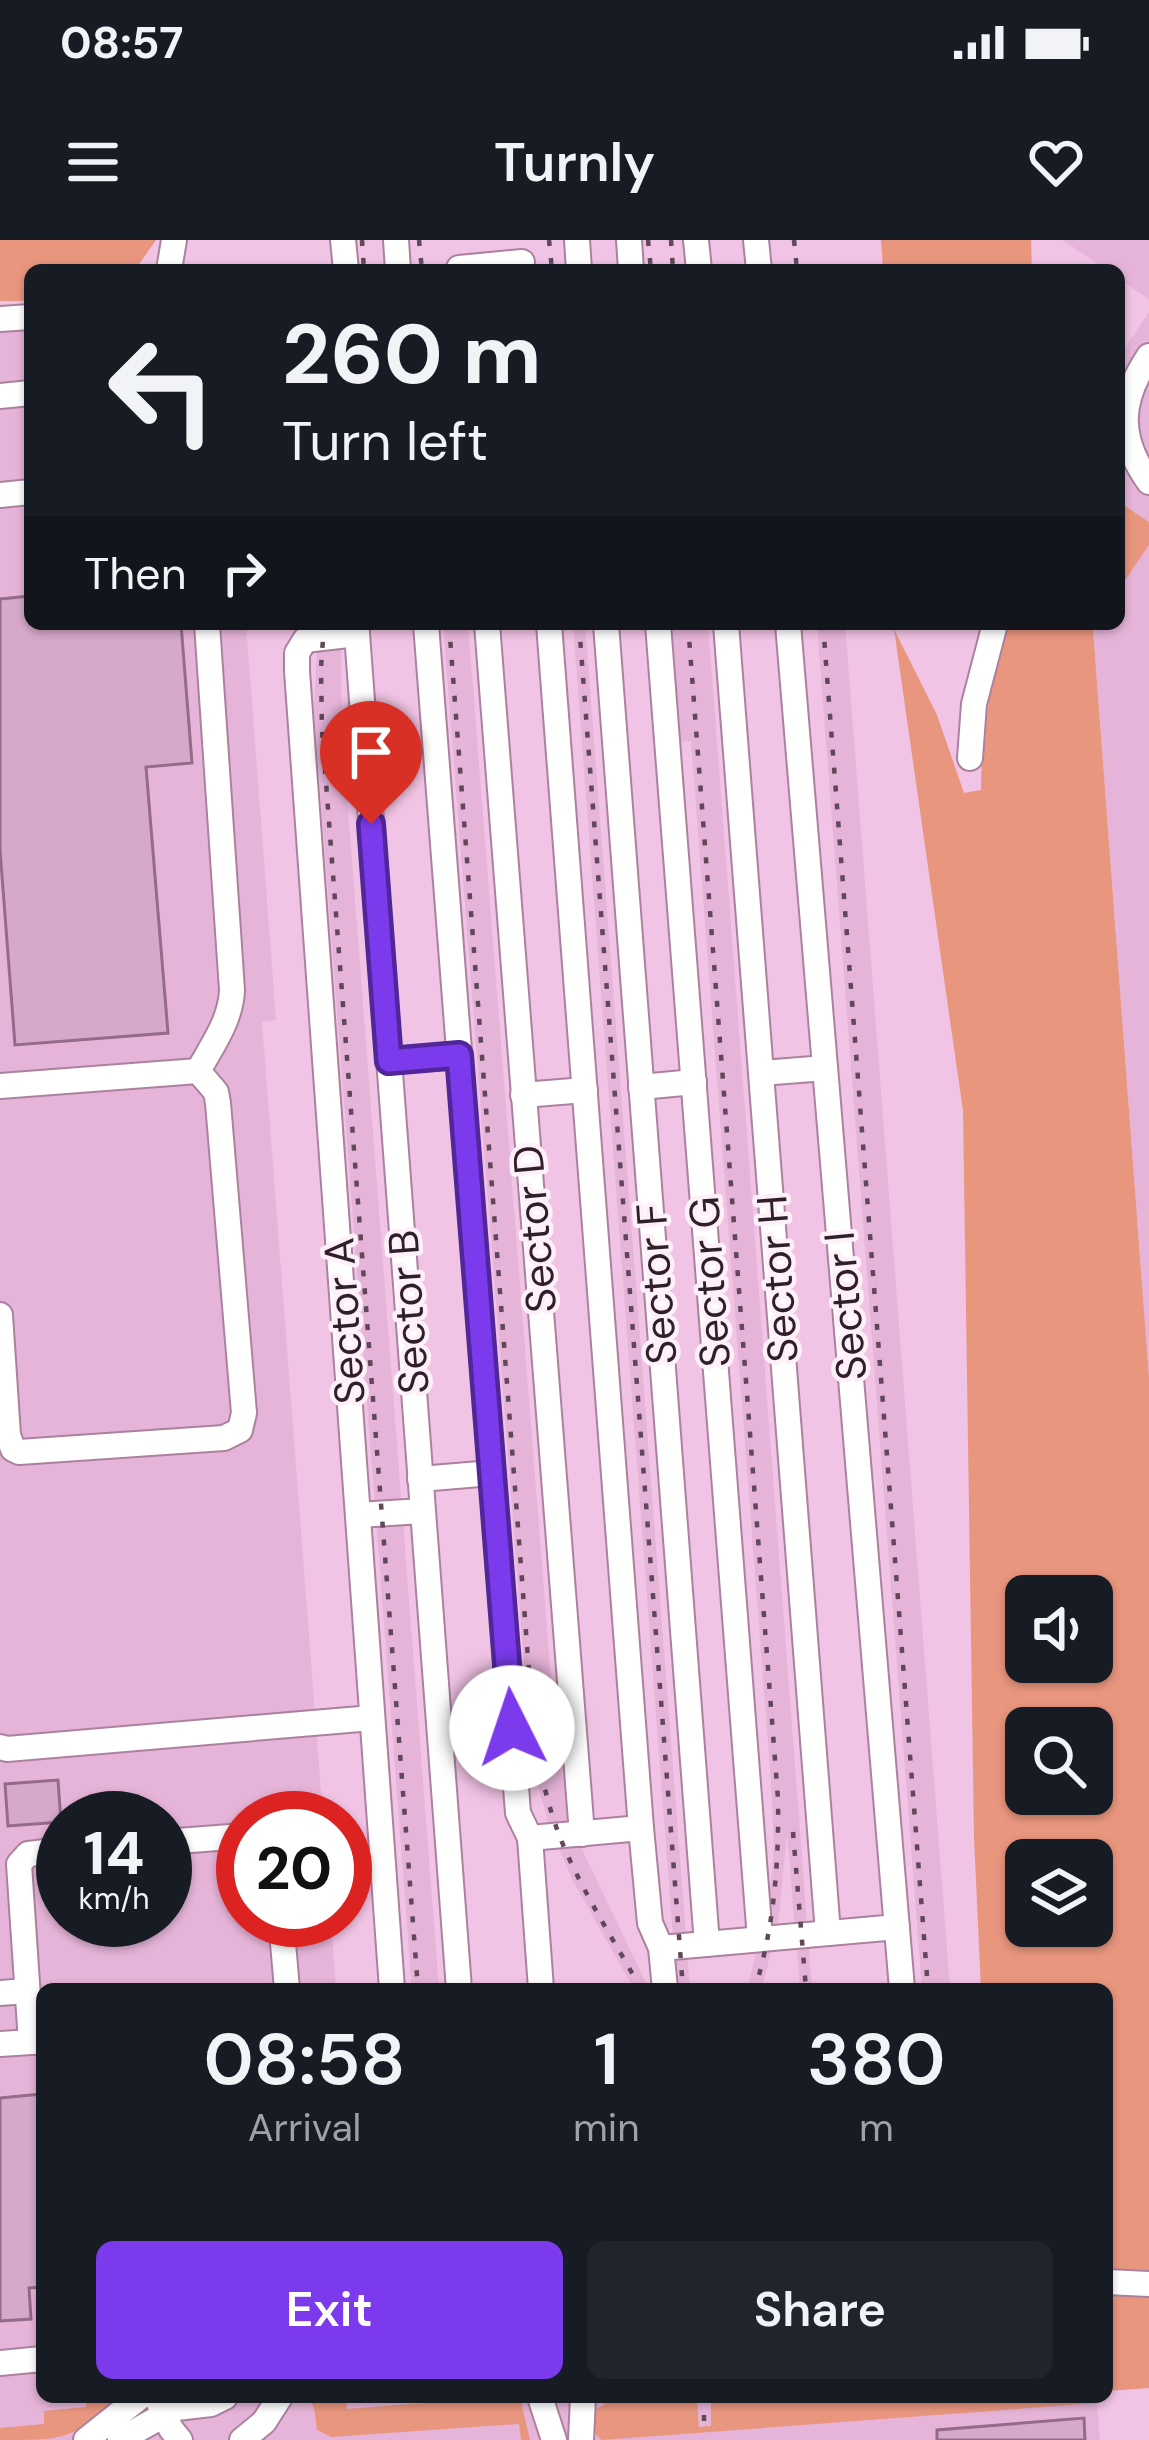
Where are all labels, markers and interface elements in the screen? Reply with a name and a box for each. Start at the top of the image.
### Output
text: 08:57 [60,13,183,72]
text: Turnly [494,127,655,198]
icon: menu [60,129,126,195]
icon: heart [1023,129,1089,195]
text: 260 m [282,300,542,409]
icon: left [84,312,240,468]
text: Turn left [282,406,488,477]
icon: right [211,540,277,606]
text: Then [84,544,187,603]
pin [320,701,422,824]
icon: arrive [338,719,404,785]
street label: Sector D [500,1143,569,1315]
street label: Sector H [744,1193,811,1365]
street label: Sector G [676,1195,743,1369]
street label: Sector F [623,1201,690,1366]
street label: Sector B [375,1228,442,1396]
street label: Sector I [812,1229,879,1383]
street label: Sector A [311,1236,378,1406]
map controls [1005,1575,1113,1947]
button: sound [1005,1575,1113,1683]
position arrow [449,1665,575,1791]
button: search [1005,1707,1113,1815]
speed limit sign: 20 [216,1791,372,1947]
text: 14 [84,1814,144,1893]
button: layers [1005,1839,1113,1947]
text: km/h [79,1879,149,1918]
text: 08:58 [204,2013,406,2106]
text: 1 [594,2013,619,2106]
text: 380 [807,2013,945,2106]
text: Arrival [248,2102,361,2153]
text: min [573,2102,640,2153]
text: m [859,2102,894,2153]
button: Exit [96,2241,563,2379]
button: Share [587,2241,1053,2379]

